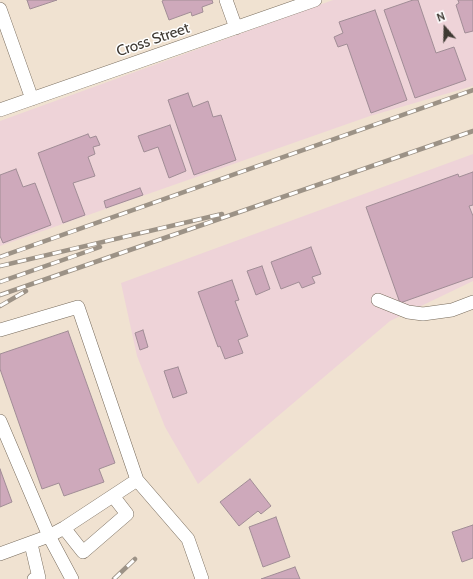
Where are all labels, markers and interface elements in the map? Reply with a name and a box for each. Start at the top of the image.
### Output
north arrow [425,8,465,48]
text: N [435,9,447,25]
street label: Cross Street [114,19,192,61]

